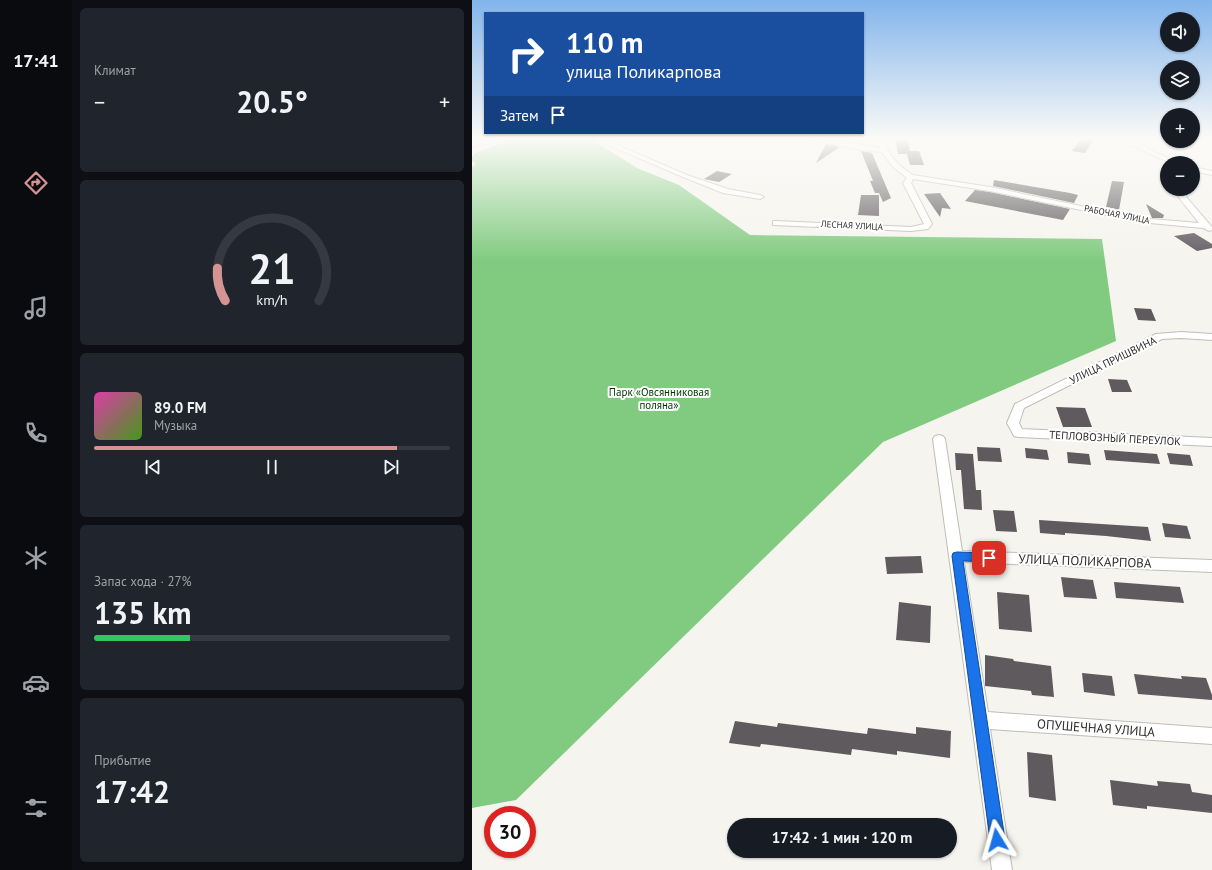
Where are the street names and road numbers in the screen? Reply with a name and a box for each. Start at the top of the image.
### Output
street label: РАБОЧАЯ УЛИЦА [1083,202,1151,226]
street label: ЛЕСНАЯ УЛИЦА [820,218,884,232]
street label: УЛИЦА ПРИШВИНА [1067,333,1159,387]
street label: ТЕПЛОВОЗНЫЙ ПЕРЕУЛОК [1049,428,1181,448]
street label: УЛИЦА ПОЛИКАРПОВА [1018,550,1152,572]
street label: ОПУШЕЧНАЯ УЛИЦА [1037,715,1156,741]

